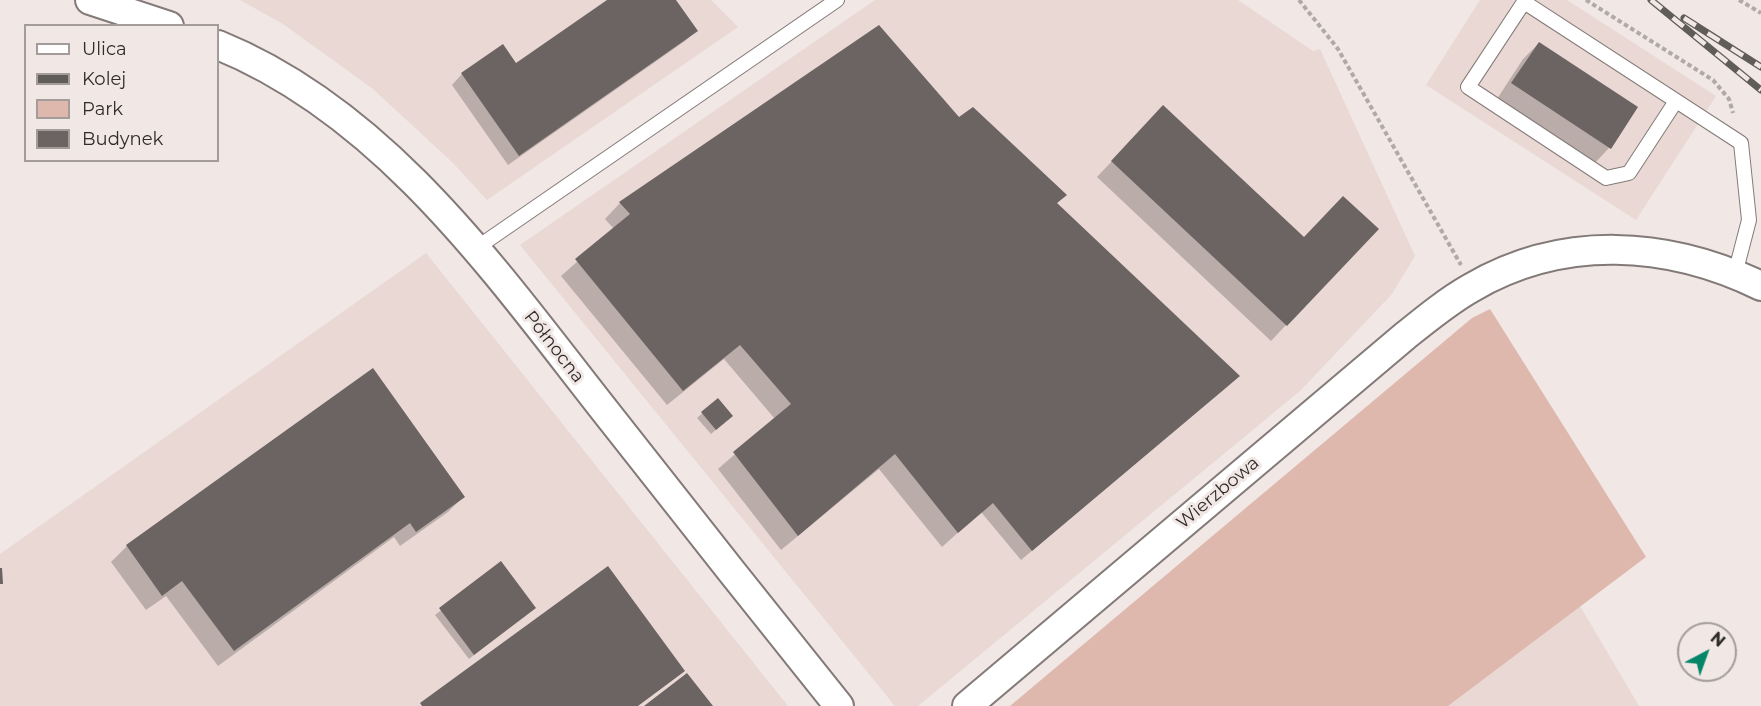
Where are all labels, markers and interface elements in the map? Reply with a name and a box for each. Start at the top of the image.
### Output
legend [24,24,219,162]
text: Ulica [82,38,127,60]
text: Kolej [82,68,126,90]
text: Park [82,98,123,120]
text: Budynek [82,128,163,150]
street label: Północna [519,307,589,387]
street label: Wierzbowa [1172,452,1264,534]
north arrow [1677,622,1737,682]
text: N [1707,628,1729,651]

